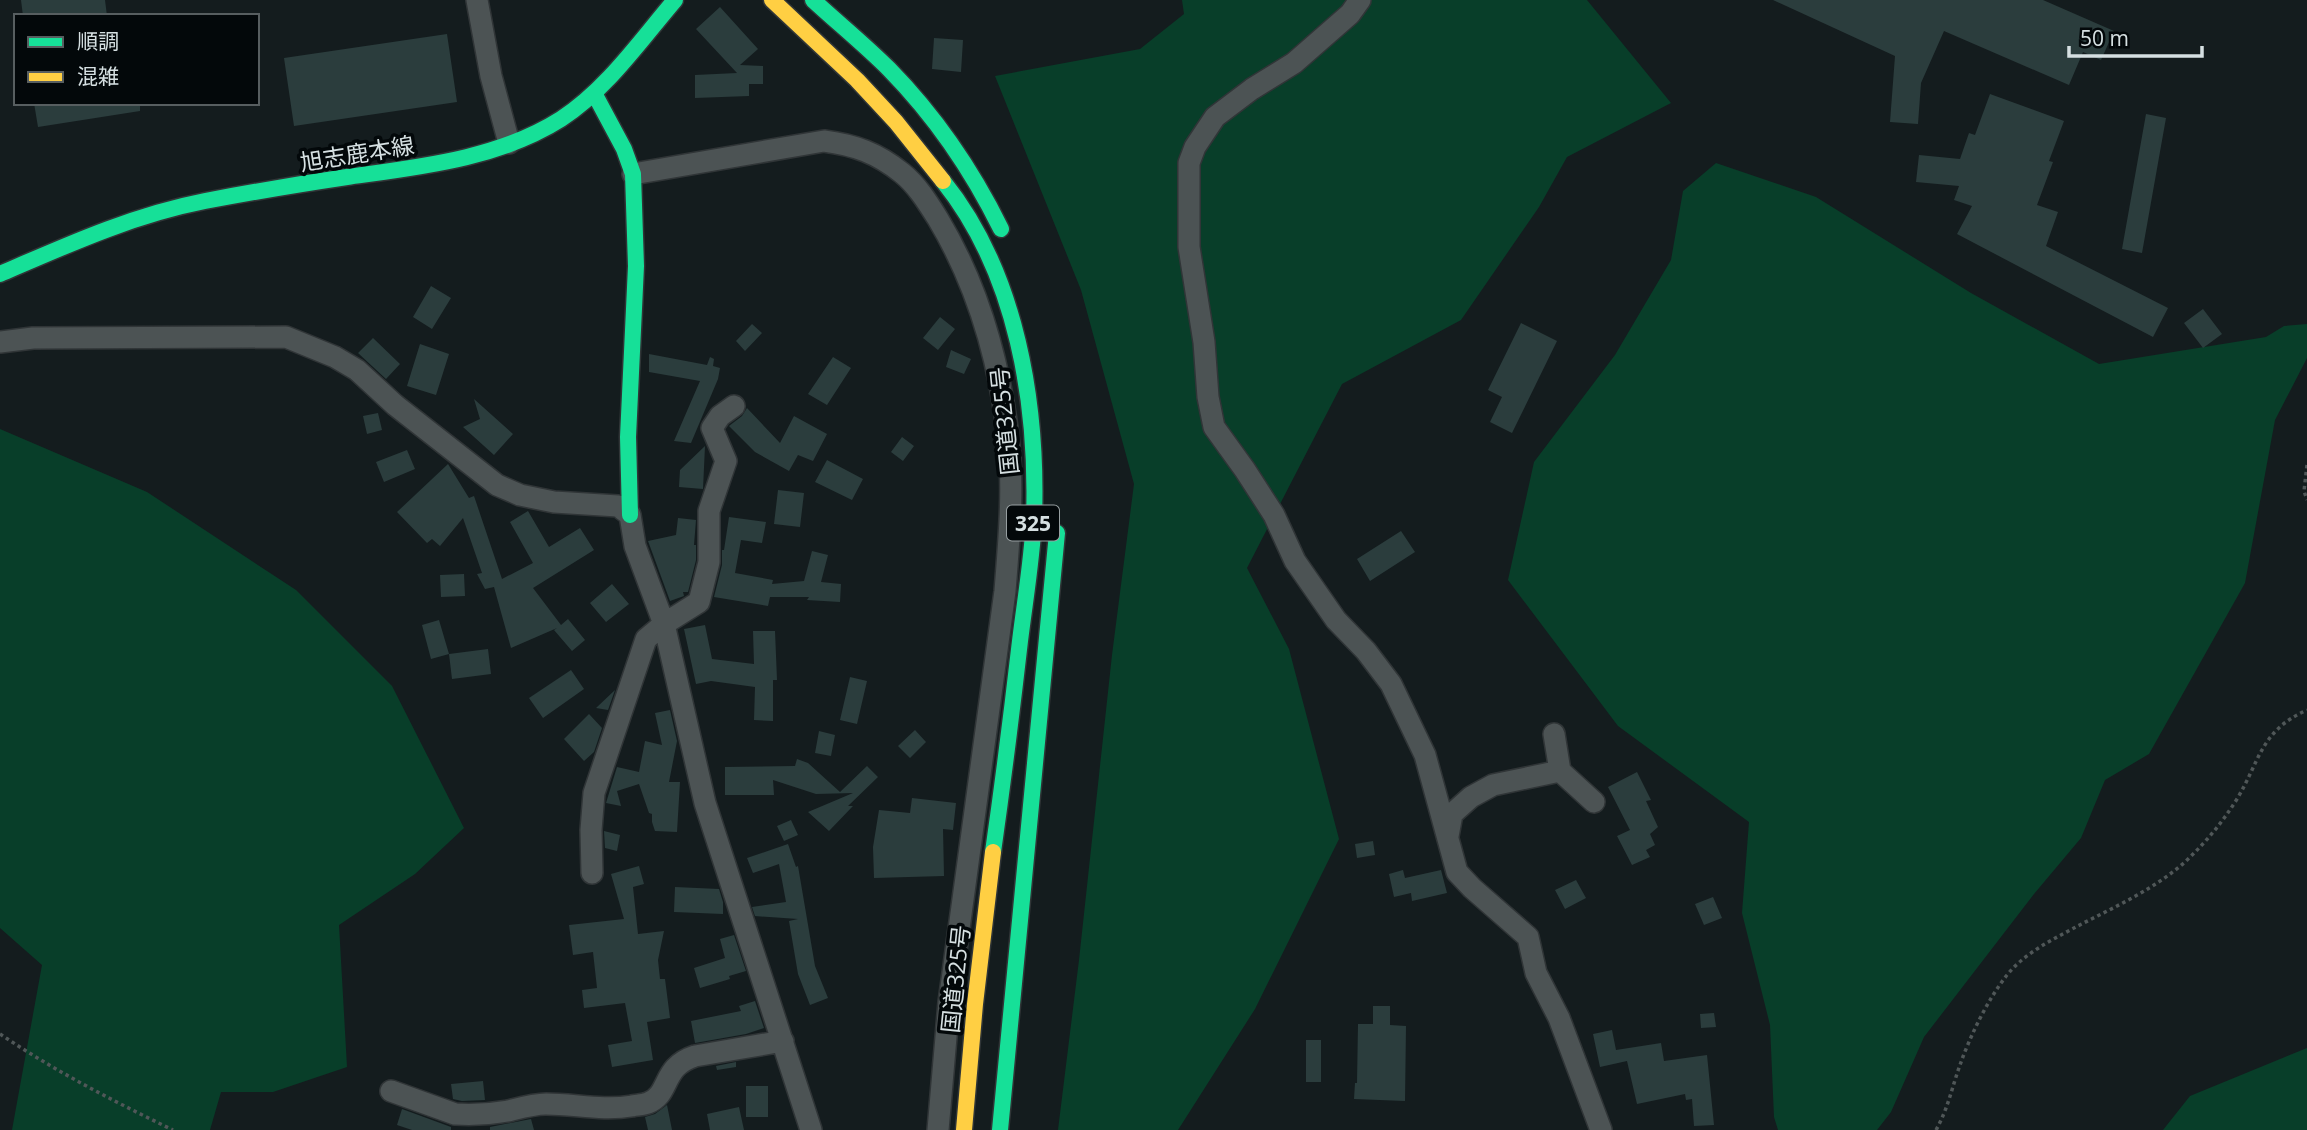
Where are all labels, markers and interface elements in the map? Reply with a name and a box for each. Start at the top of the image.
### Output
legend [14,14,259,105]
scale bar [2069,14,2202,58]
text: 50 m [2080,24,2129,52]
text: 順調 [77,27,119,55]
text: 混雑 [77,62,119,90]
street label: 旭志鹿本線 [298,128,416,178]
street label: 国道325号 [982,365,1026,477]
road number: 325 [1007,505,1059,540]
street label: 国道325号 [933,923,977,1035]

